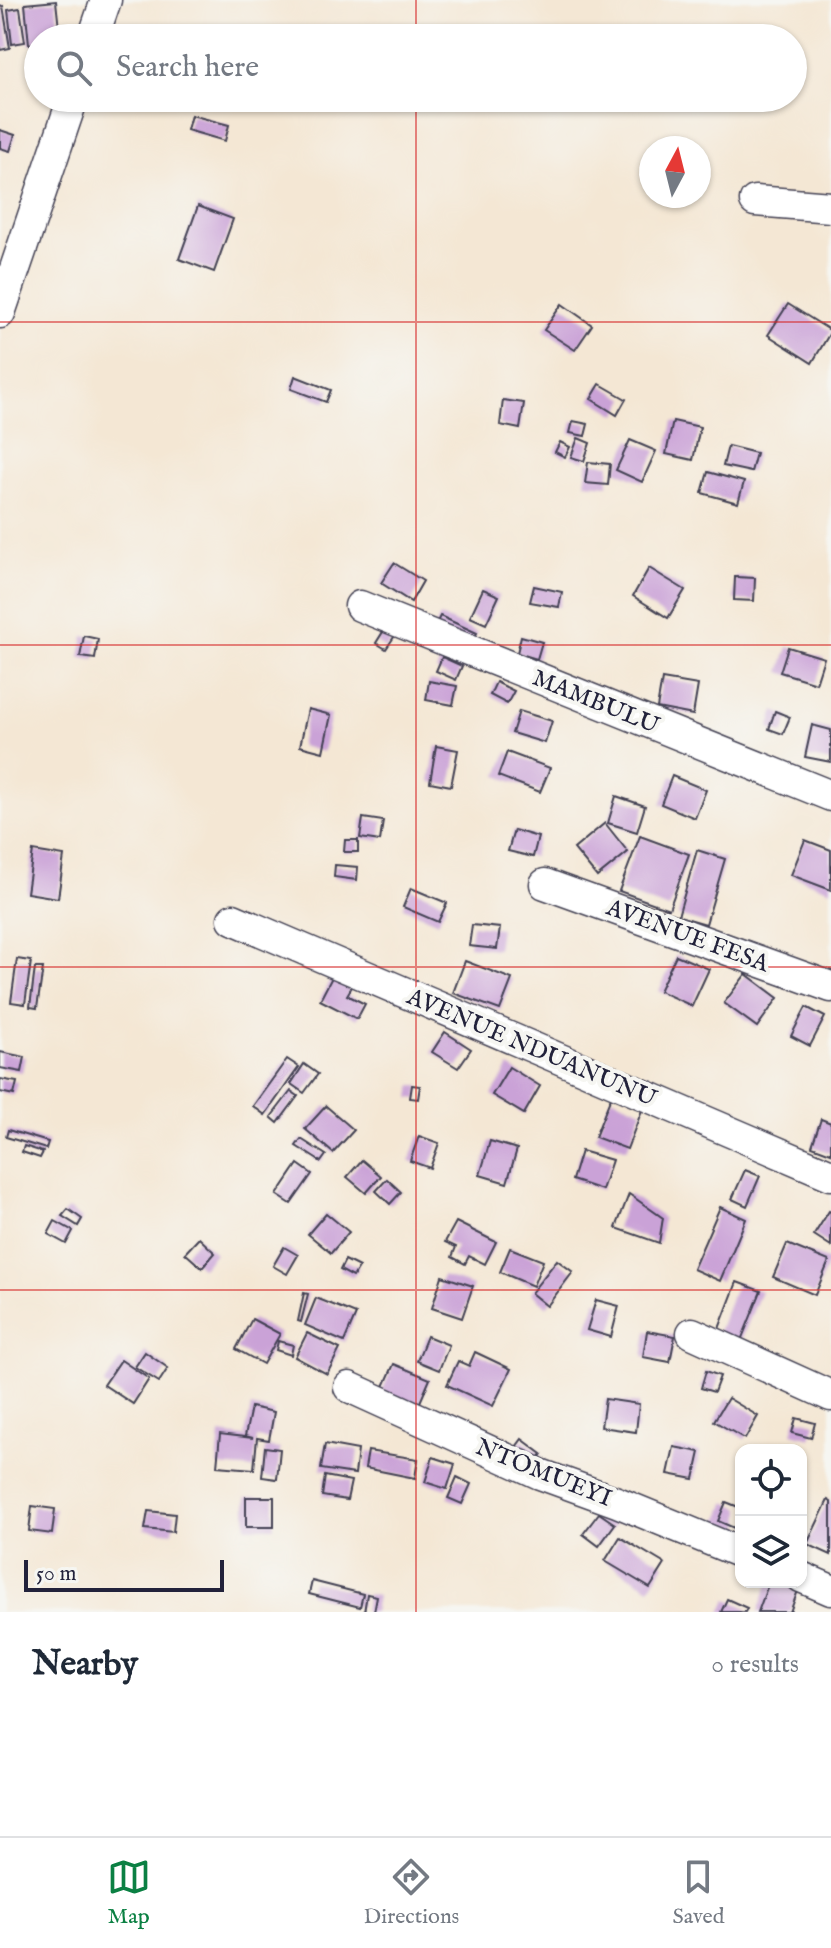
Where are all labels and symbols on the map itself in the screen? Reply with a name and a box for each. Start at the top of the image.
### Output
north arrow [639,136,711,208]
street label: MAMBULU [528,663,664,742]
street label: AVENUE FESA [601,892,774,980]
street label: AVENUE NDUANUNU [401,981,661,1115]
street label: NTOMUEYI [471,1432,616,1515]
scale bar [24,1556,224,1592]

